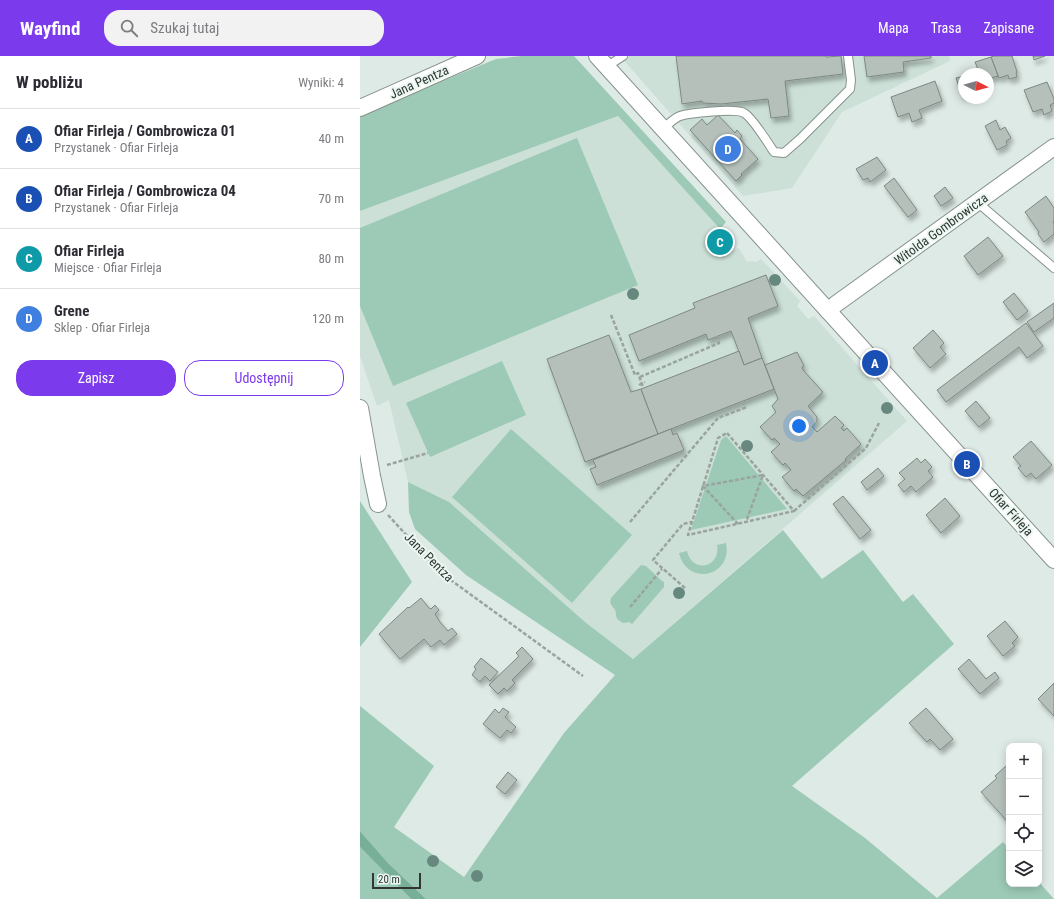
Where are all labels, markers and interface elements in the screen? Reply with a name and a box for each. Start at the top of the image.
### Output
search box [104,10,384,46]
text: Wayfind [20,17,80,40]
icon: search [118,17,140,39]
text: Szukaj tutaj [150,19,219,37]
text: Mapa [878,20,909,36]
text: Trasa [931,20,961,36]
text: Zapisane [983,20,1034,36]
street label: Jana Pentza [387,62,451,102]
north arrow [958,68,994,104]
text: W pobliżu [16,72,83,92]
text: Wyniki: 4 [298,75,344,90]
text: Ofiar Firleja / Gombrowicza 01 [54,122,236,140]
text: A [25,131,33,146]
text: 40 m [318,131,344,146]
pin: D [715,134,741,164]
text: Przystanek · Ofiar Firleja [54,140,178,155]
text: Ofiar Firleja / Gombrowicza 04 [54,182,236,200]
street label: Witolda Gombrowicza [891,190,991,268]
text: B [25,191,33,206]
text: 70 m [318,191,344,206]
text: Przystanek · Ofiar Firleja [54,200,178,215]
pin: C [707,227,733,257]
text: Ofiar Firleja [54,242,124,260]
text: C [25,251,33,266]
text: 80 m [318,251,344,266]
text: Miejsce · Ofiar Firleja [54,260,162,275]
text: Grene [54,302,89,320]
text: D [25,311,33,326]
text: 120 m [312,311,344,326]
text: Sklep · Ofiar Firleja [54,320,150,335]
pin: A [862,348,888,378]
button: Zapisz [16,360,176,396]
button: Udostępnij [184,360,344,396]
your location [789,416,809,436]
pin: B [954,449,980,479]
street label: Ofiar Firleja [986,485,1036,539]
street label: Jana Pentza [401,529,457,585]
map controls [1006,743,1042,887]
button: + [1006,743,1042,779]
button: − [1006,779,1042,815]
button: locate [1006,815,1042,851]
button: layers [1006,851,1042,887]
scale bar [372,871,421,890]
text: 20 m [378,873,400,886]

